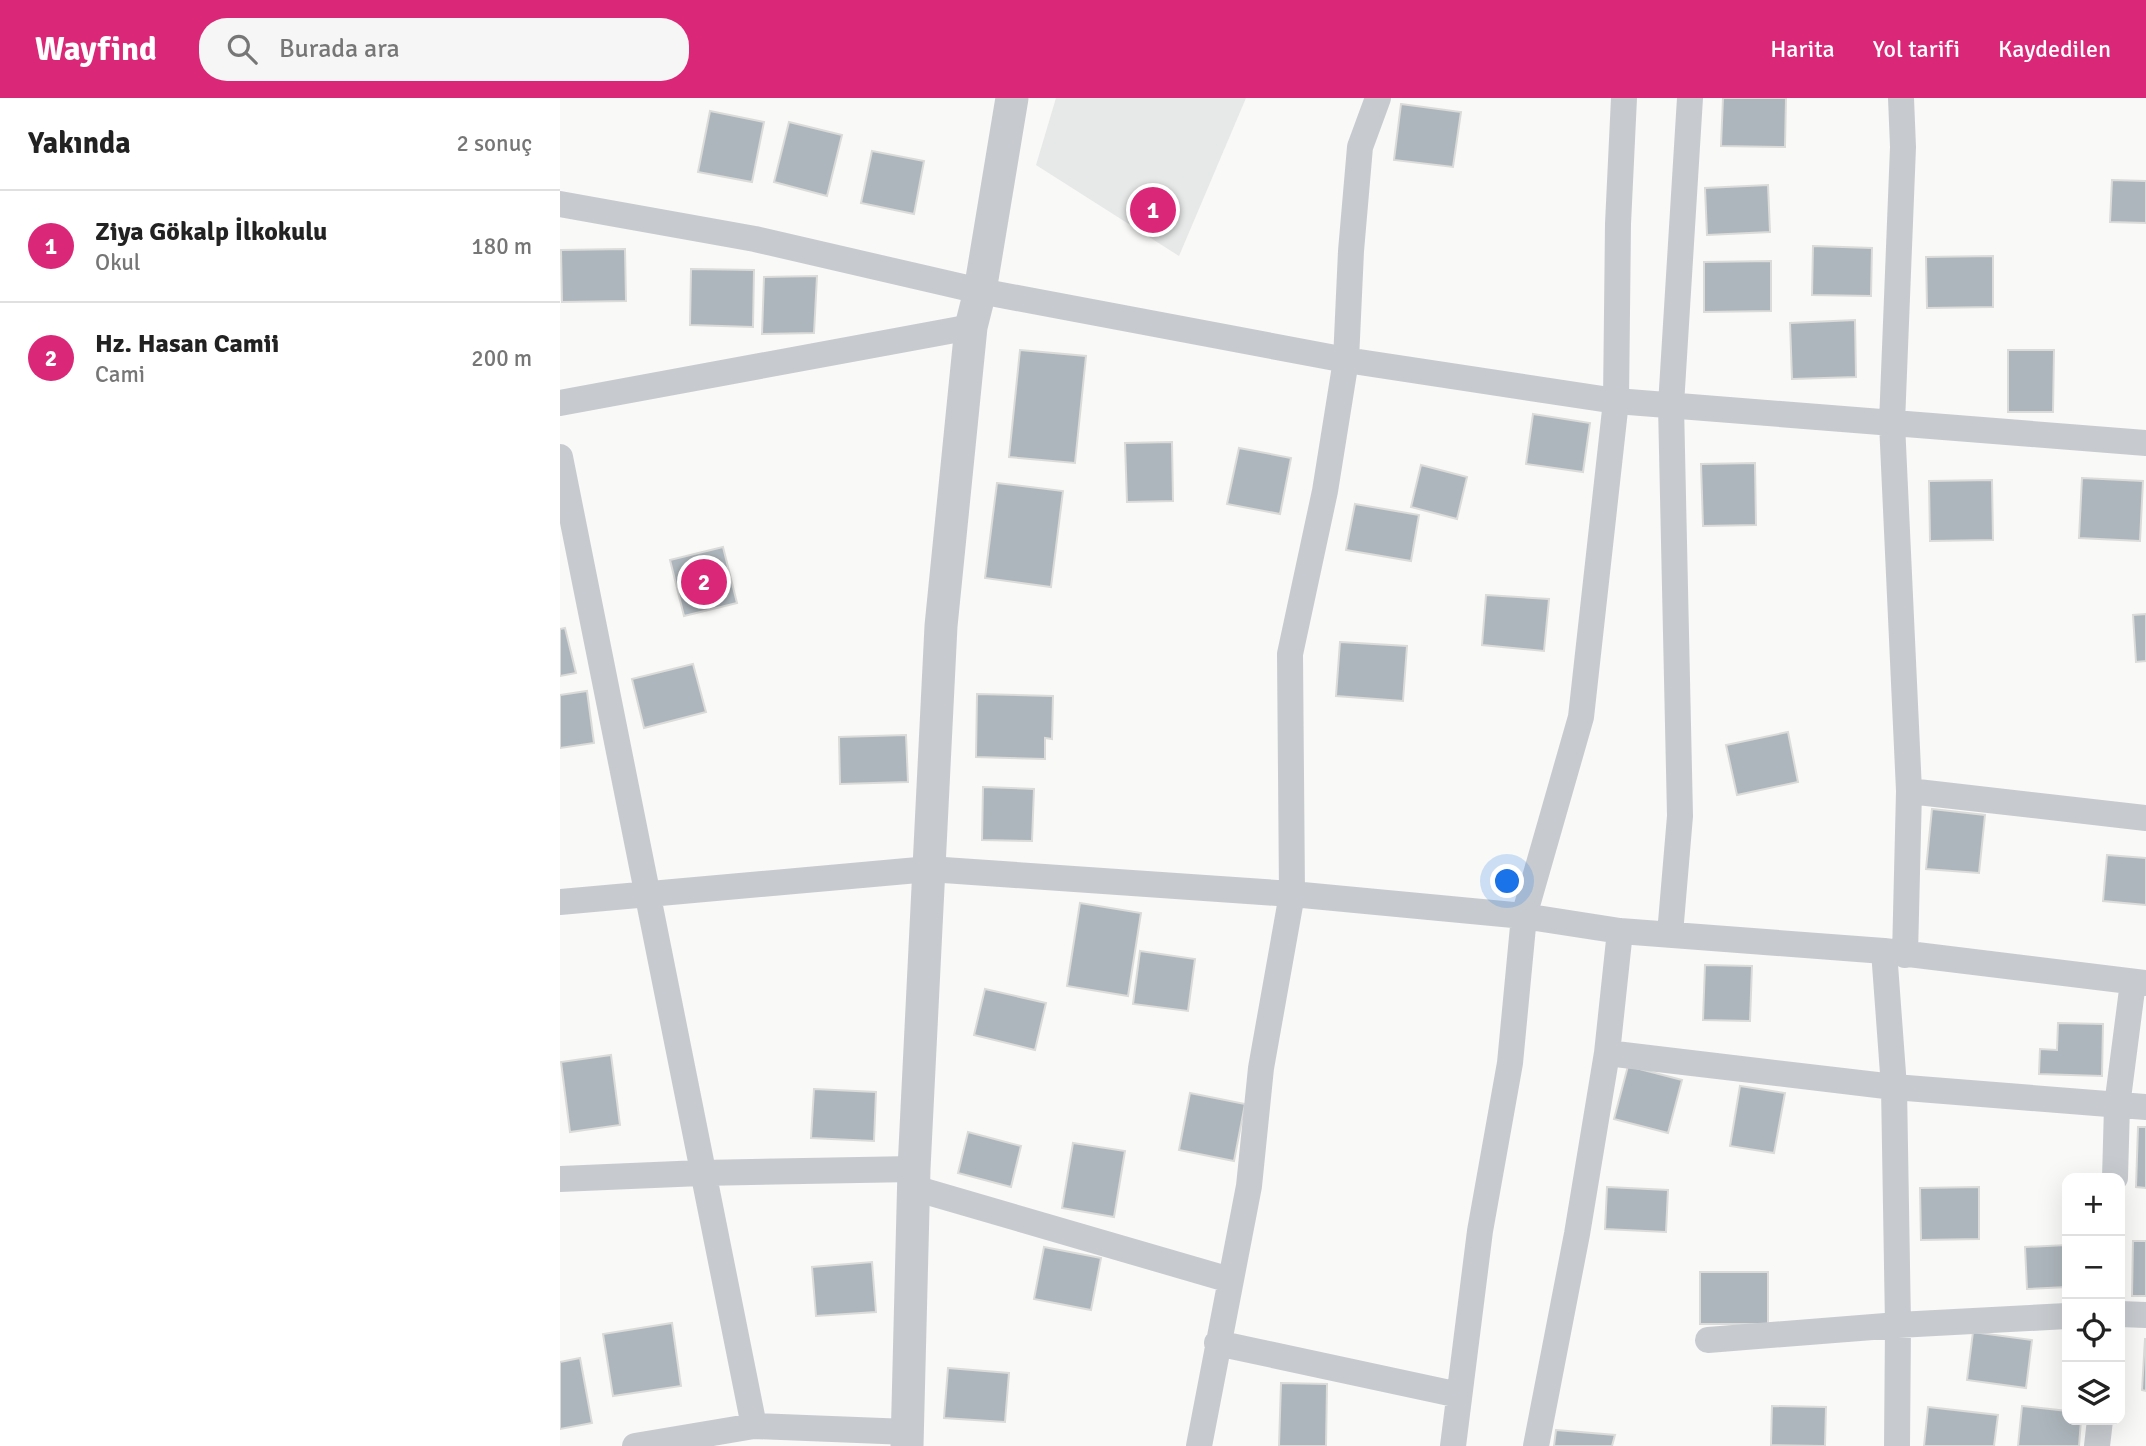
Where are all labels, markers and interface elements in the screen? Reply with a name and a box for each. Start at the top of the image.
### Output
search box [199,18,689,81]
text: Wayfind [35,29,157,70]
icon: search [223,30,261,68]
text: Burada ara [279,33,400,65]
text: Harita [1770,34,1835,64]
text: Yol tarifi [1873,34,1960,64]
text: Kaydedilen [1998,34,2111,64]
text: Yakında [28,125,131,162]
text: 2 sonuç [457,129,532,158]
pin: 1 [1130,184,1176,236]
text: Ziya Gökalp İlkokulu [95,216,327,248]
text: 1 [45,232,57,261]
text: 180 m [471,232,532,261]
text: Okul [95,248,141,277]
text: Hz. Hasan Camii [95,328,279,360]
text: 2 [45,344,57,373]
text: 200 m [471,344,532,373]
text: Cami [95,360,145,389]
pin: 2 [681,556,727,608]
your location [1490,864,1524,898]
map controls [2062,1173,2125,1425]
button: + [2062,1173,2125,1236]
button: − [2062,1236,2125,1299]
button: locate [2062,1299,2125,1362]
button: layers [2062,1362,2125,1425]

